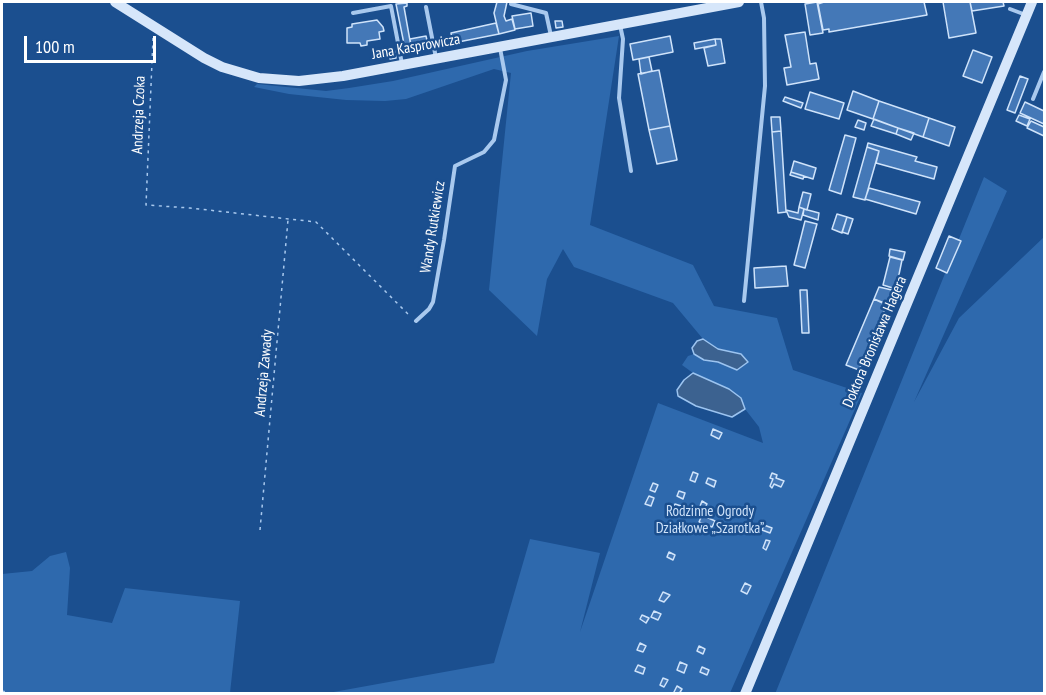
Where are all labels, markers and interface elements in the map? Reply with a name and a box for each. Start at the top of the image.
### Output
scale bar [27,24,159,62]
street label: Jana Kasprowicza [371,30,461,64]
text: 100 m [35,35,75,58]
street label: Andrzeja Czoka [129,76,149,154]
street label: Wandy Rutkiewicz [417,180,449,274]
street label: Doktora Bronisława Hagera [839,274,911,410]
street label: Andrzeja Zawady [251,329,277,417]
park label: Rodzinne Ogrody Działkowe „Szarotka” [656,503,764,538]

